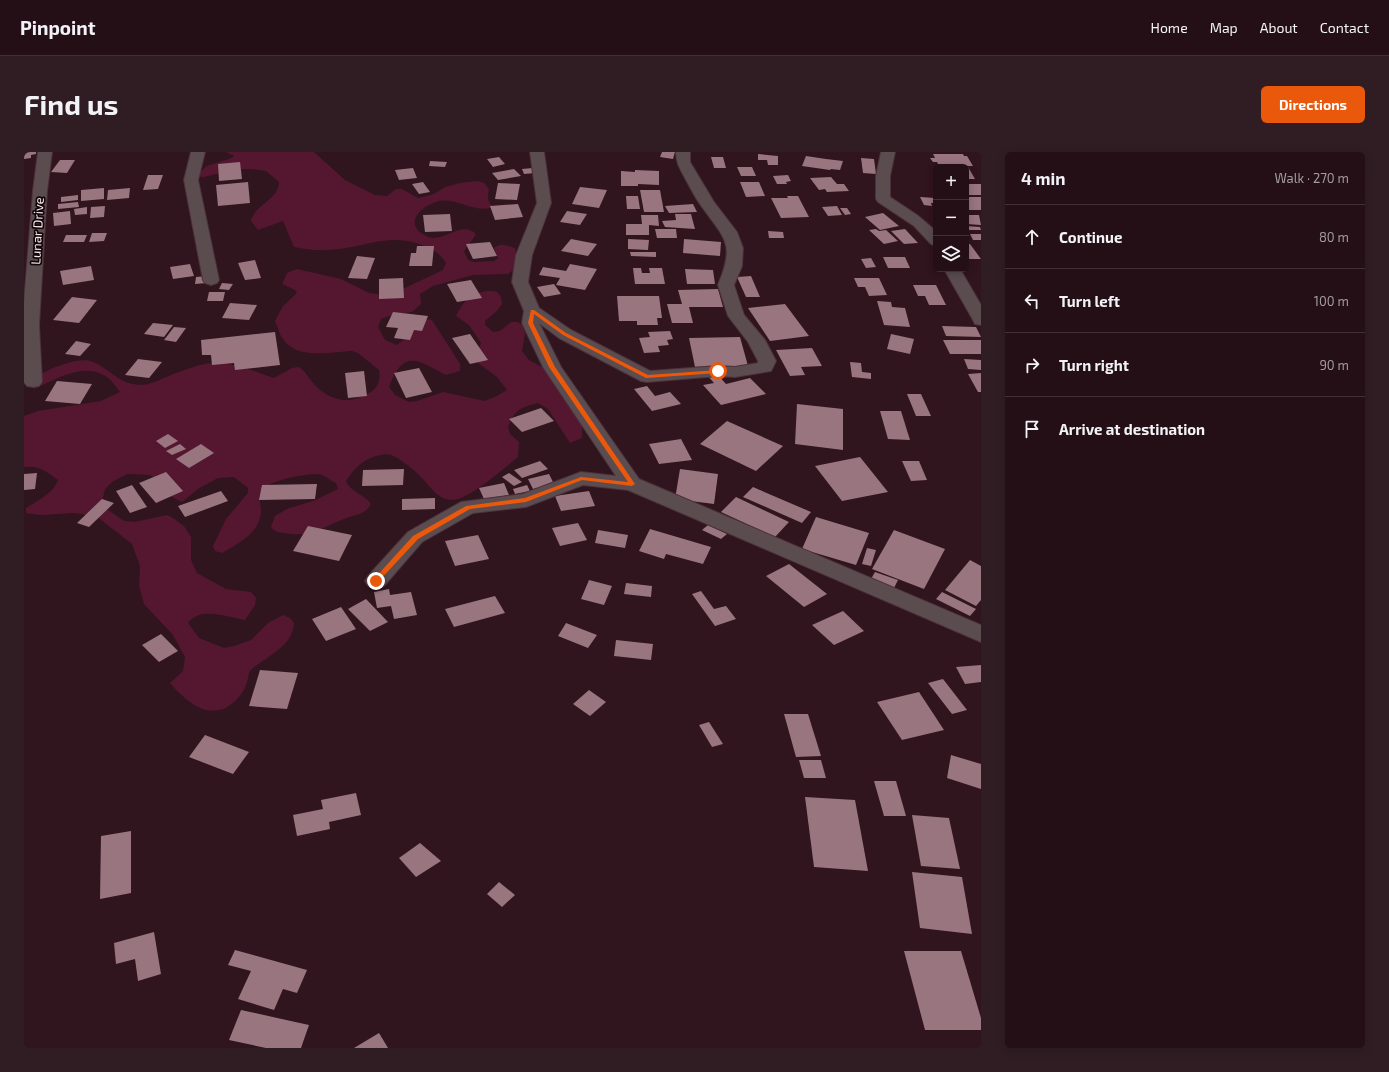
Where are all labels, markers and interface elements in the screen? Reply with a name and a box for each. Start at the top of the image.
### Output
text: Pinpoint [20,16,95,39]
text: Home [1151,19,1188,36]
text: Map [1210,19,1238,36]
text: About [1260,19,1298,36]
text: Contact [1320,19,1369,36]
button: Directions [1261,86,1365,123]
text: Find us [24,87,118,121]
map controls [933,164,969,272]
button: + [933,164,969,200]
text: 4 min [1021,168,1065,188]
text: Walk · 270 m [1274,170,1349,186]
street label: Lunar Drive [27,197,47,265]
button: − [933,200,969,236]
icon: ahead [1021,226,1043,248]
text: Continue [1059,228,1122,246]
text: 80 m [1319,229,1349,245]
button: layers [933,236,969,272]
icon: left [1021,290,1043,312]
text: Turn left [1059,292,1120,310]
text: 100 m [1314,293,1349,309]
icon: right [1021,354,1043,376]
text: Turn right [1059,356,1129,374]
text: 90 m [1319,357,1349,373]
route start [709,362,727,380]
icon: arrive [1021,418,1043,440]
text: Arrive at destination [1059,420,1205,438]
route end [367,572,385,590]

